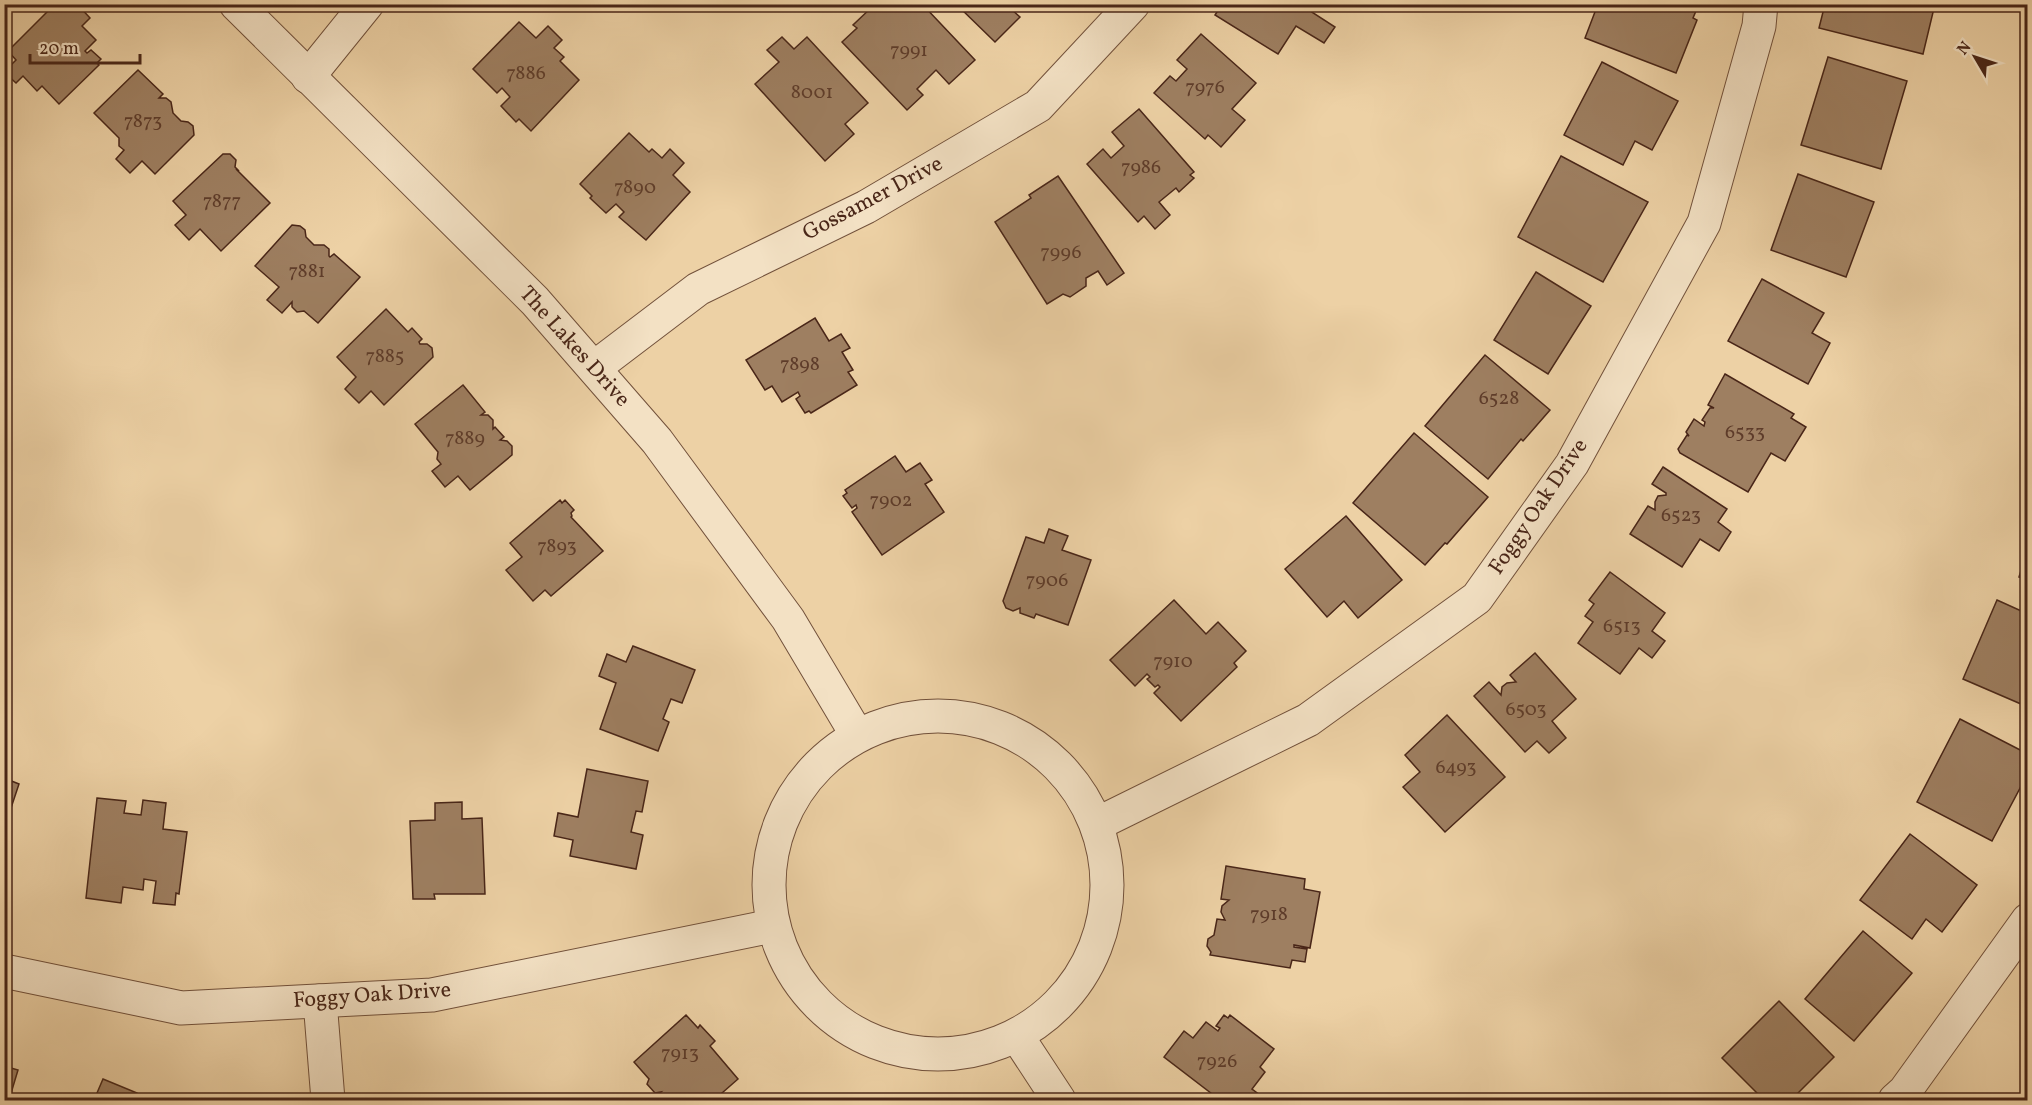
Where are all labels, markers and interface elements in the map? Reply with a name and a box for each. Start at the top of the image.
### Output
scale bar [30,27,140,65]
north arrow [1945,27,2005,87]
text: 20 m [39,37,79,62]
house number: 7991 [890,37,928,65]
text: N [1953,37,1977,60]
house number: 7886 [506,60,546,88]
house number: 7976 [1185,74,1225,102]
house number: 8001 [791,79,833,107]
house number: 7873 [124,108,162,136]
street label: Gossamer Drive [797,149,949,249]
house number: 7986 [1121,154,1161,182]
house number: 7890 [614,174,656,202]
house number: 7877 [203,188,241,216]
house number: 7996 [1040,239,1082,267]
house number: 7881 [288,258,326,286]
street label: The Lakes Drive [511,280,637,414]
house number: 7885 [366,343,404,371]
house number: 7898 [780,351,820,379]
house number: 6528 [1479,385,1519,413]
house number: 6533 [1725,419,1765,447]
house number: 7889 [445,425,485,453]
street label: Foggy Oak Drive [1482,433,1596,581]
house number: 7902 [869,487,913,515]
house number: 6523 [1661,502,1701,530]
house number: 7893 [537,533,577,561]
house number: 7906 [1026,567,1068,595]
house number: 6513 [1603,613,1641,641]
house number: 7910 [1153,648,1193,676]
house number: 6503 [1505,696,1547,724]
house number: 6493 [1435,754,1477,782]
house number: 7918 [1250,901,1288,929]
street label: Foggy Oak Drive [292,975,452,1017]
house number: 7913 [661,1040,699,1068]
house number: 7926 [1197,1048,1237,1076]

